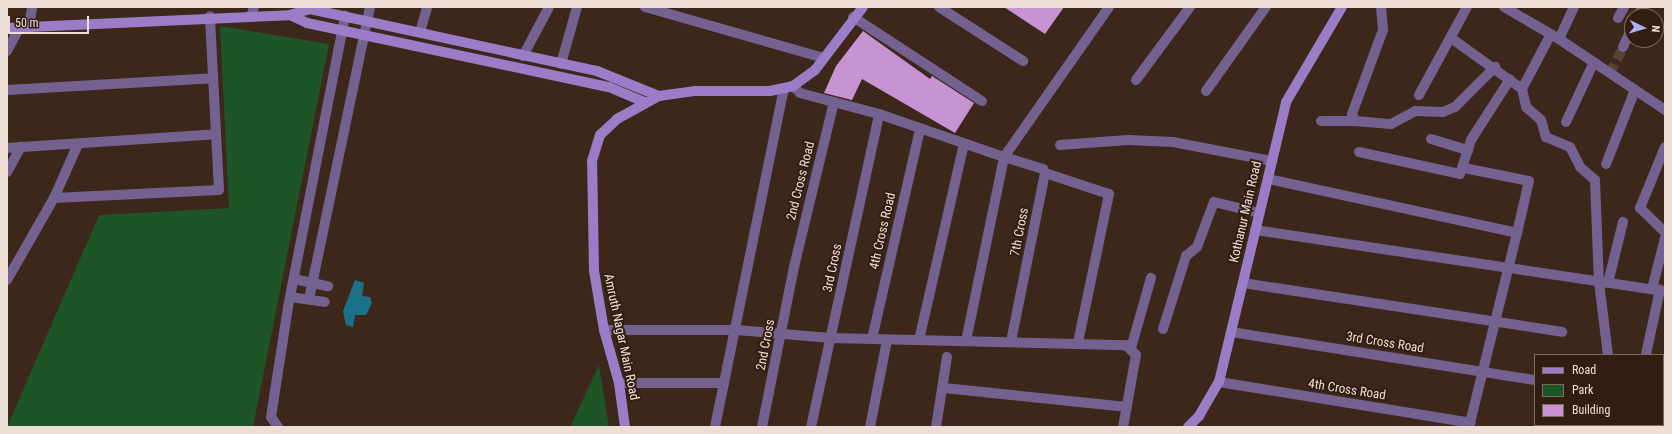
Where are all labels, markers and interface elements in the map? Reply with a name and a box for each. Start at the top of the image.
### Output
scale bar [10,8,91,34]
north arrow [1624,8,1664,48]
text: 50 m [15,16,39,30]
text: N [1649,25,1662,33]
street label: 2nd Cross Road [784,140,818,222]
street label: Kothanur Main Road [1227,160,1265,264]
street label: 4th Cross Road [867,191,899,271]
street label: 7th Cross [1008,206,1032,258]
street label: 3rd Cross [820,242,846,294]
street label: Amruth Nagar Main Road [600,272,642,402]
street label: 2nd Cross [753,318,779,372]
street label: 3rd Cross Road [1345,329,1425,357]
legend [1534,354,1664,426]
text: Road [1572,363,1596,377]
street label: 4th Cross Road [1307,376,1387,404]
text: Park [1572,383,1593,397]
text: Building [1572,403,1610,417]

